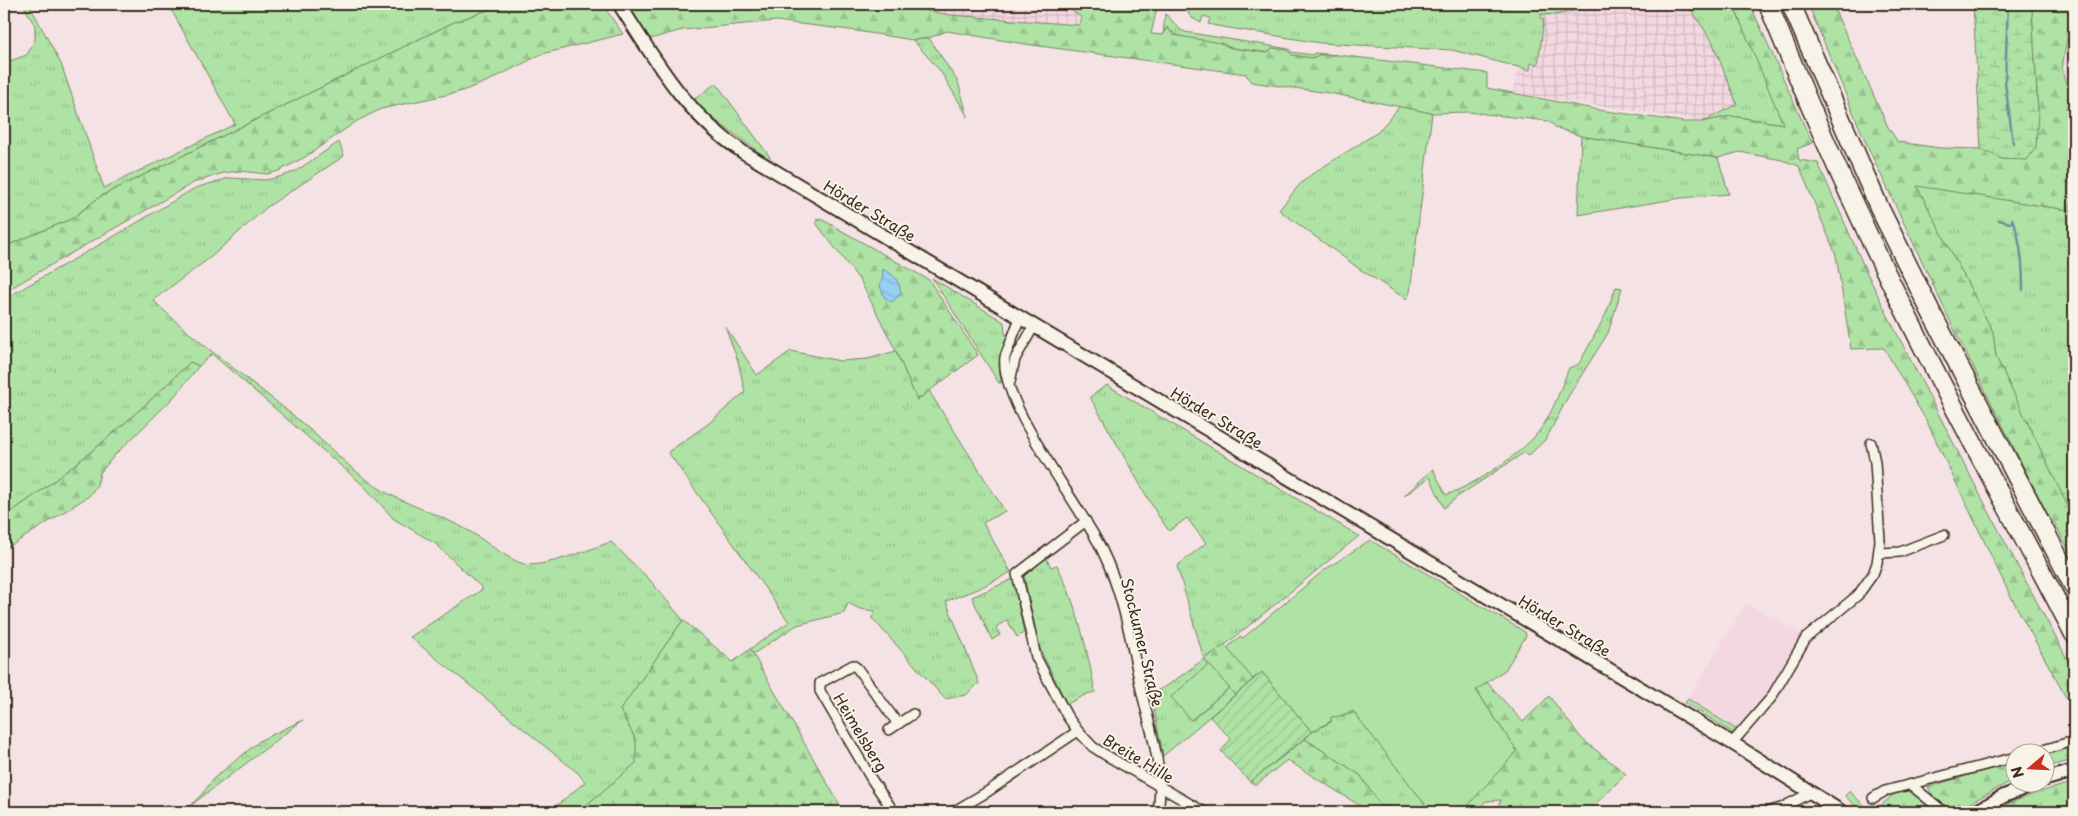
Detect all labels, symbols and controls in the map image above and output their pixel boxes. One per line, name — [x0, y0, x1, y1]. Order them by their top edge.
street label: Hörder Straße — [820, 173, 920, 247]
street label: Hörder Straße — [1167, 380, 1267, 454]
street label: Stockumer Straße — [1116, 575, 1170, 709]
street label: Hörder Straße — [1515, 588, 1615, 662]
street label: Heimelsberg — [828, 688, 894, 776]
street label: Breite Hille — [1099, 728, 1179, 788]
north arrow — [2006, 744, 2056, 794]
text: N — [2006, 764, 2029, 781]

